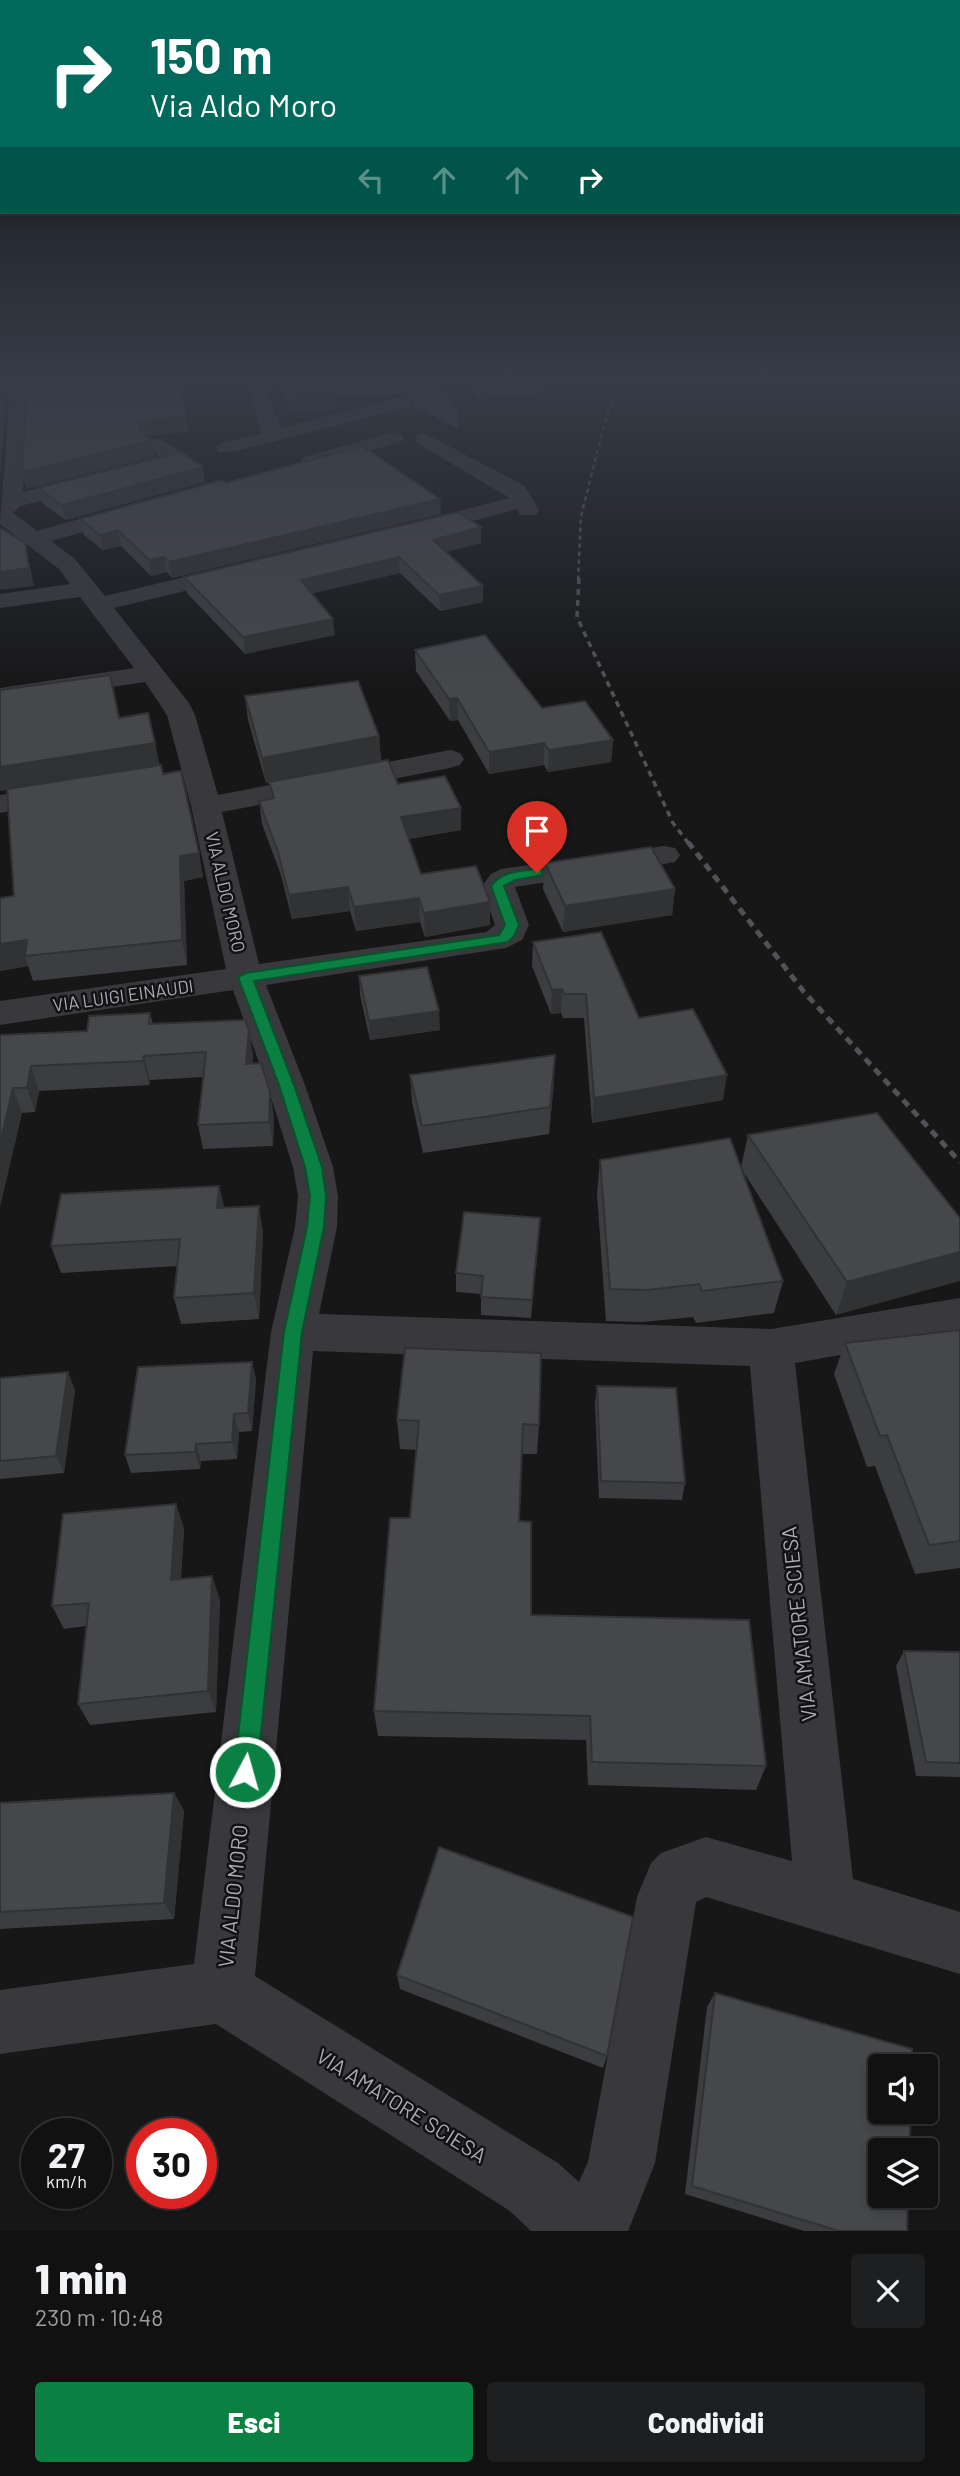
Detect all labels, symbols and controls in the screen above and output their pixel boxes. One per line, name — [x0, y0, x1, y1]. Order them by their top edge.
text: 150 m — [150, 25, 272, 84]
icon: right — [35, 28, 126, 119]
text: Via Aldo Moro — [150, 85, 337, 123]
icon: left — [352, 161, 390, 199]
icon: ahead — [425, 161, 463, 199]
icon: ahead — [498, 161, 536, 199]
icon: right — [571, 161, 609, 199]
pin — [507, 801, 567, 873]
icon: arrive — [518, 812, 556, 850]
street label: VIA ALDO MORO — [201, 830, 251, 954]
street label: VIA LUIGI EINAUDI — [51, 974, 195, 1016]
street label: VIA AMATORE SCIESA — [775, 1525, 821, 1723]
position arrow — [208, 1735, 282, 1809]
street label: VIA ALDO MORO — [212, 1823, 252, 1969]
street label: VIA AMATORE SCIESA — [312, 2043, 492, 2168]
map controls — [868, 2054, 938, 2208]
button: sound — [868, 2054, 938, 2124]
speed limit sign: 30 — [126, 2118, 217, 2209]
text: 27 — [48, 2133, 85, 2175]
button: layers — [868, 2138, 938, 2208]
text: km/h — [46, 2170, 87, 2192]
text: 1 min — [35, 2252, 127, 2302]
button: close — [851, 2254, 925, 2328]
text: 230 m · 10:48 — [35, 2303, 163, 2331]
button: Esci — [35, 2382, 473, 2462]
button: Condividi — [487, 2382, 925, 2462]

